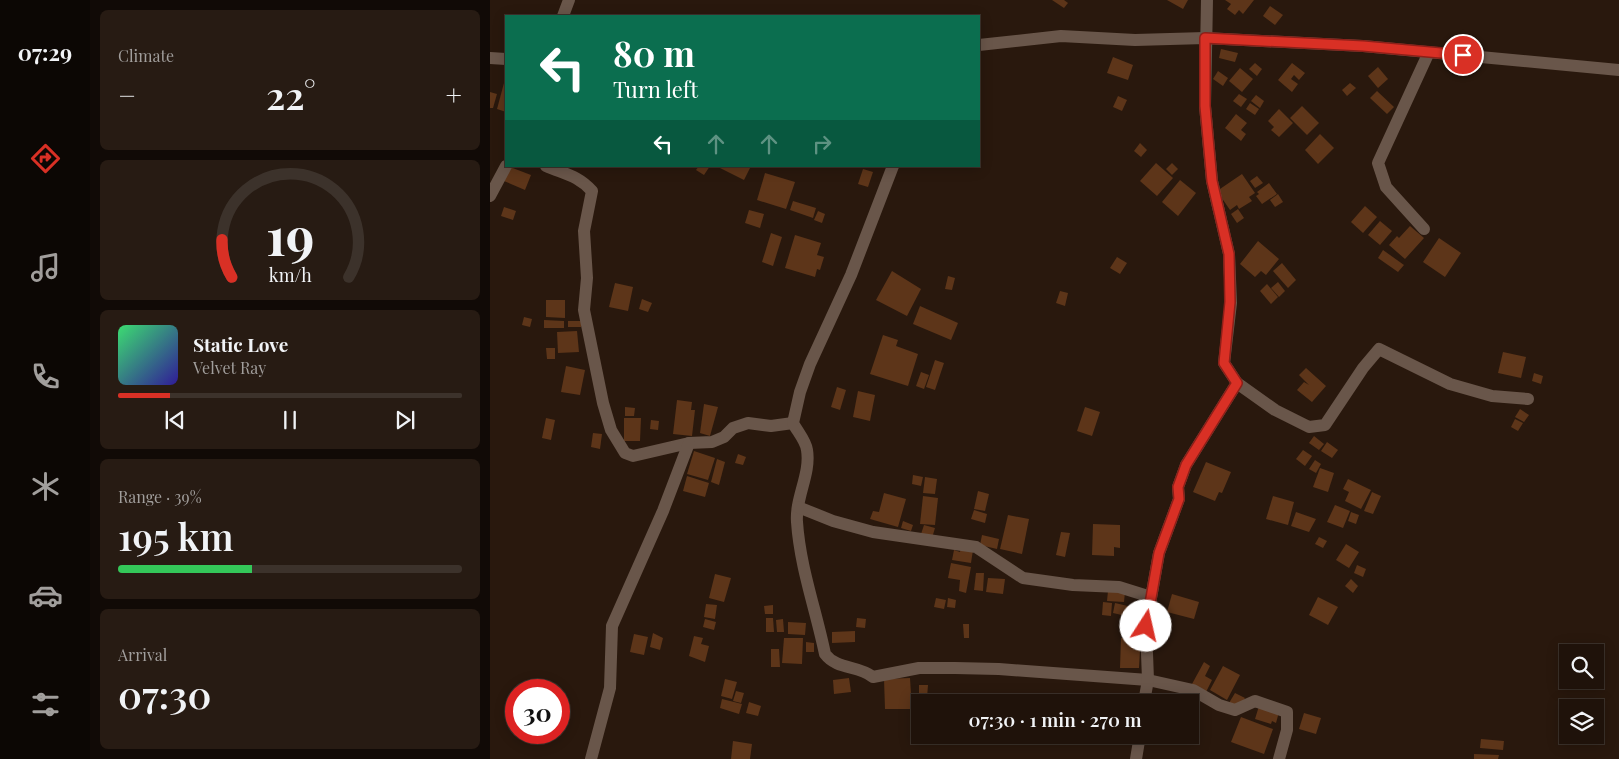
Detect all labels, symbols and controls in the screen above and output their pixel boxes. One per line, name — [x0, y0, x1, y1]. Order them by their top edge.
text: 80 m — [613, 29, 695, 76]
pin — [1442, 34, 1484, 76]
icon: left — [530, 35, 595, 100]
text: 07:29 — [18, 37, 72, 67]
icon: arrive — [1449, 41, 1477, 69]
text: Climate — [118, 45, 174, 66]
text: 22° — [266, 69, 316, 120]
text: Turn left — [613, 74, 698, 104]
text: − — [118, 76, 136, 113]
text: + — [446, 76, 462, 113]
icon: left — [649, 130, 677, 158]
icon: ahead — [702, 130, 730, 158]
icon: ahead — [755, 130, 783, 158]
icon: right — [808, 130, 836, 158]
icon: directions — [28, 141, 63, 176]
text: 19 — [266, 200, 314, 269]
icon: music — [28, 250, 63, 285]
text: km/h — [269, 263, 312, 286]
text: Static Love — [193, 331, 288, 357]
text: Velvet Ray — [193, 357, 266, 378]
icon: phone — [28, 359, 63, 394]
icon: previous — [161, 406, 189, 434]
icon: pause — [276, 406, 304, 434]
icon: next — [391, 406, 419, 434]
icon: climate — [28, 469, 63, 504]
text: Range · 39% — [118, 486, 202, 507]
text: 195 km — [118, 510, 234, 561]
icon: car — [28, 578, 63, 613]
position arrow — [1119, 599, 1171, 651]
text: Arrival — [118, 644, 167, 665]
map controls — [1559, 644, 1604, 744]
button: search — [1559, 644, 1604, 689]
text: 07:30 — [118, 668, 211, 719]
speed limit sign: 30 — [505, 679, 570, 744]
icon: filters — [28, 687, 63, 722]
button: layers — [1559, 699, 1604, 744]
text: 07:30 · 1 min · 270 m — [969, 706, 1141, 732]

